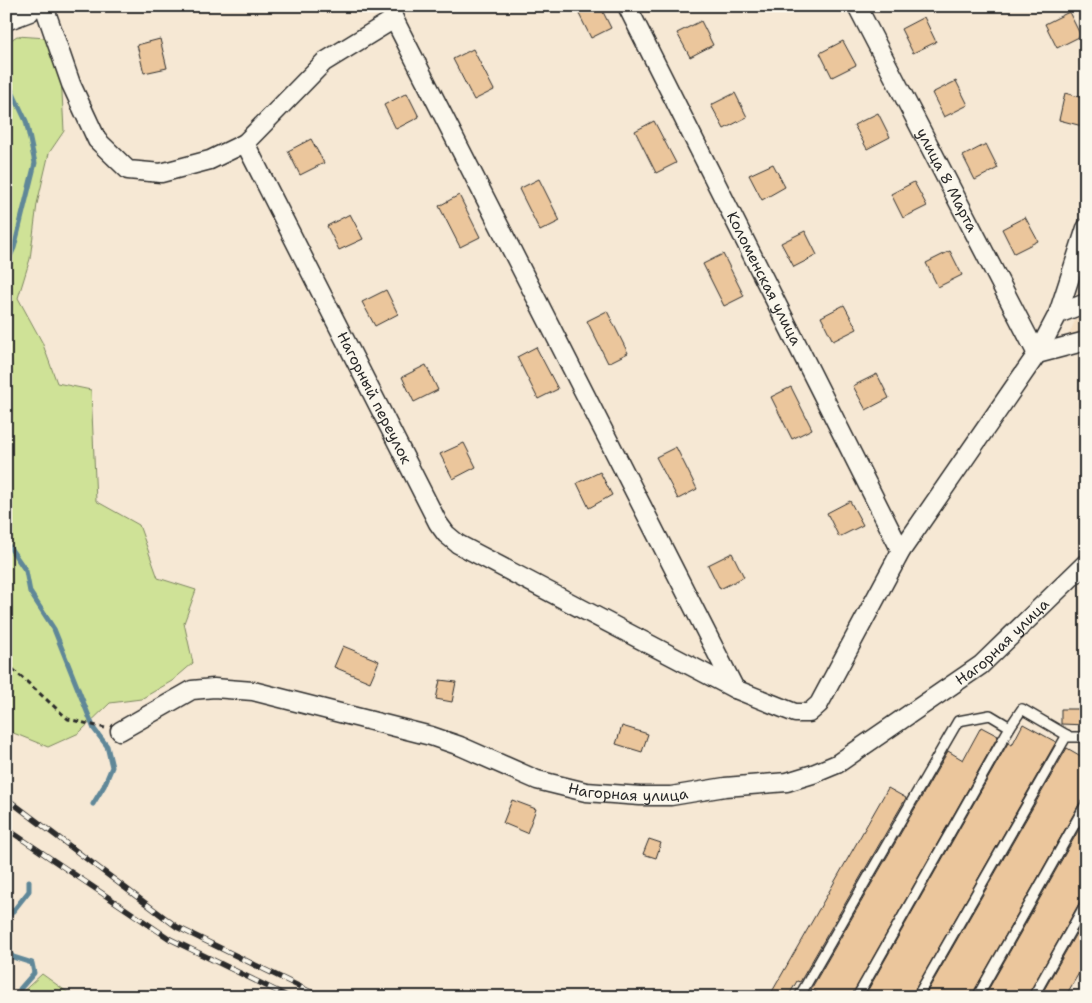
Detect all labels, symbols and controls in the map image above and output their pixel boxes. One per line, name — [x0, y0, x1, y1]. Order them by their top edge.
street label: улица 8 Марта — [912, 125, 982, 236]
street label: Коломенская улица — [722, 208, 806, 349]
street label: Нагорный переулок — [332, 328, 416, 467]
street label: Нагорная улица — [951, 594, 1054, 690]
street label: Нагорная улица — [566, 778, 690, 806]

